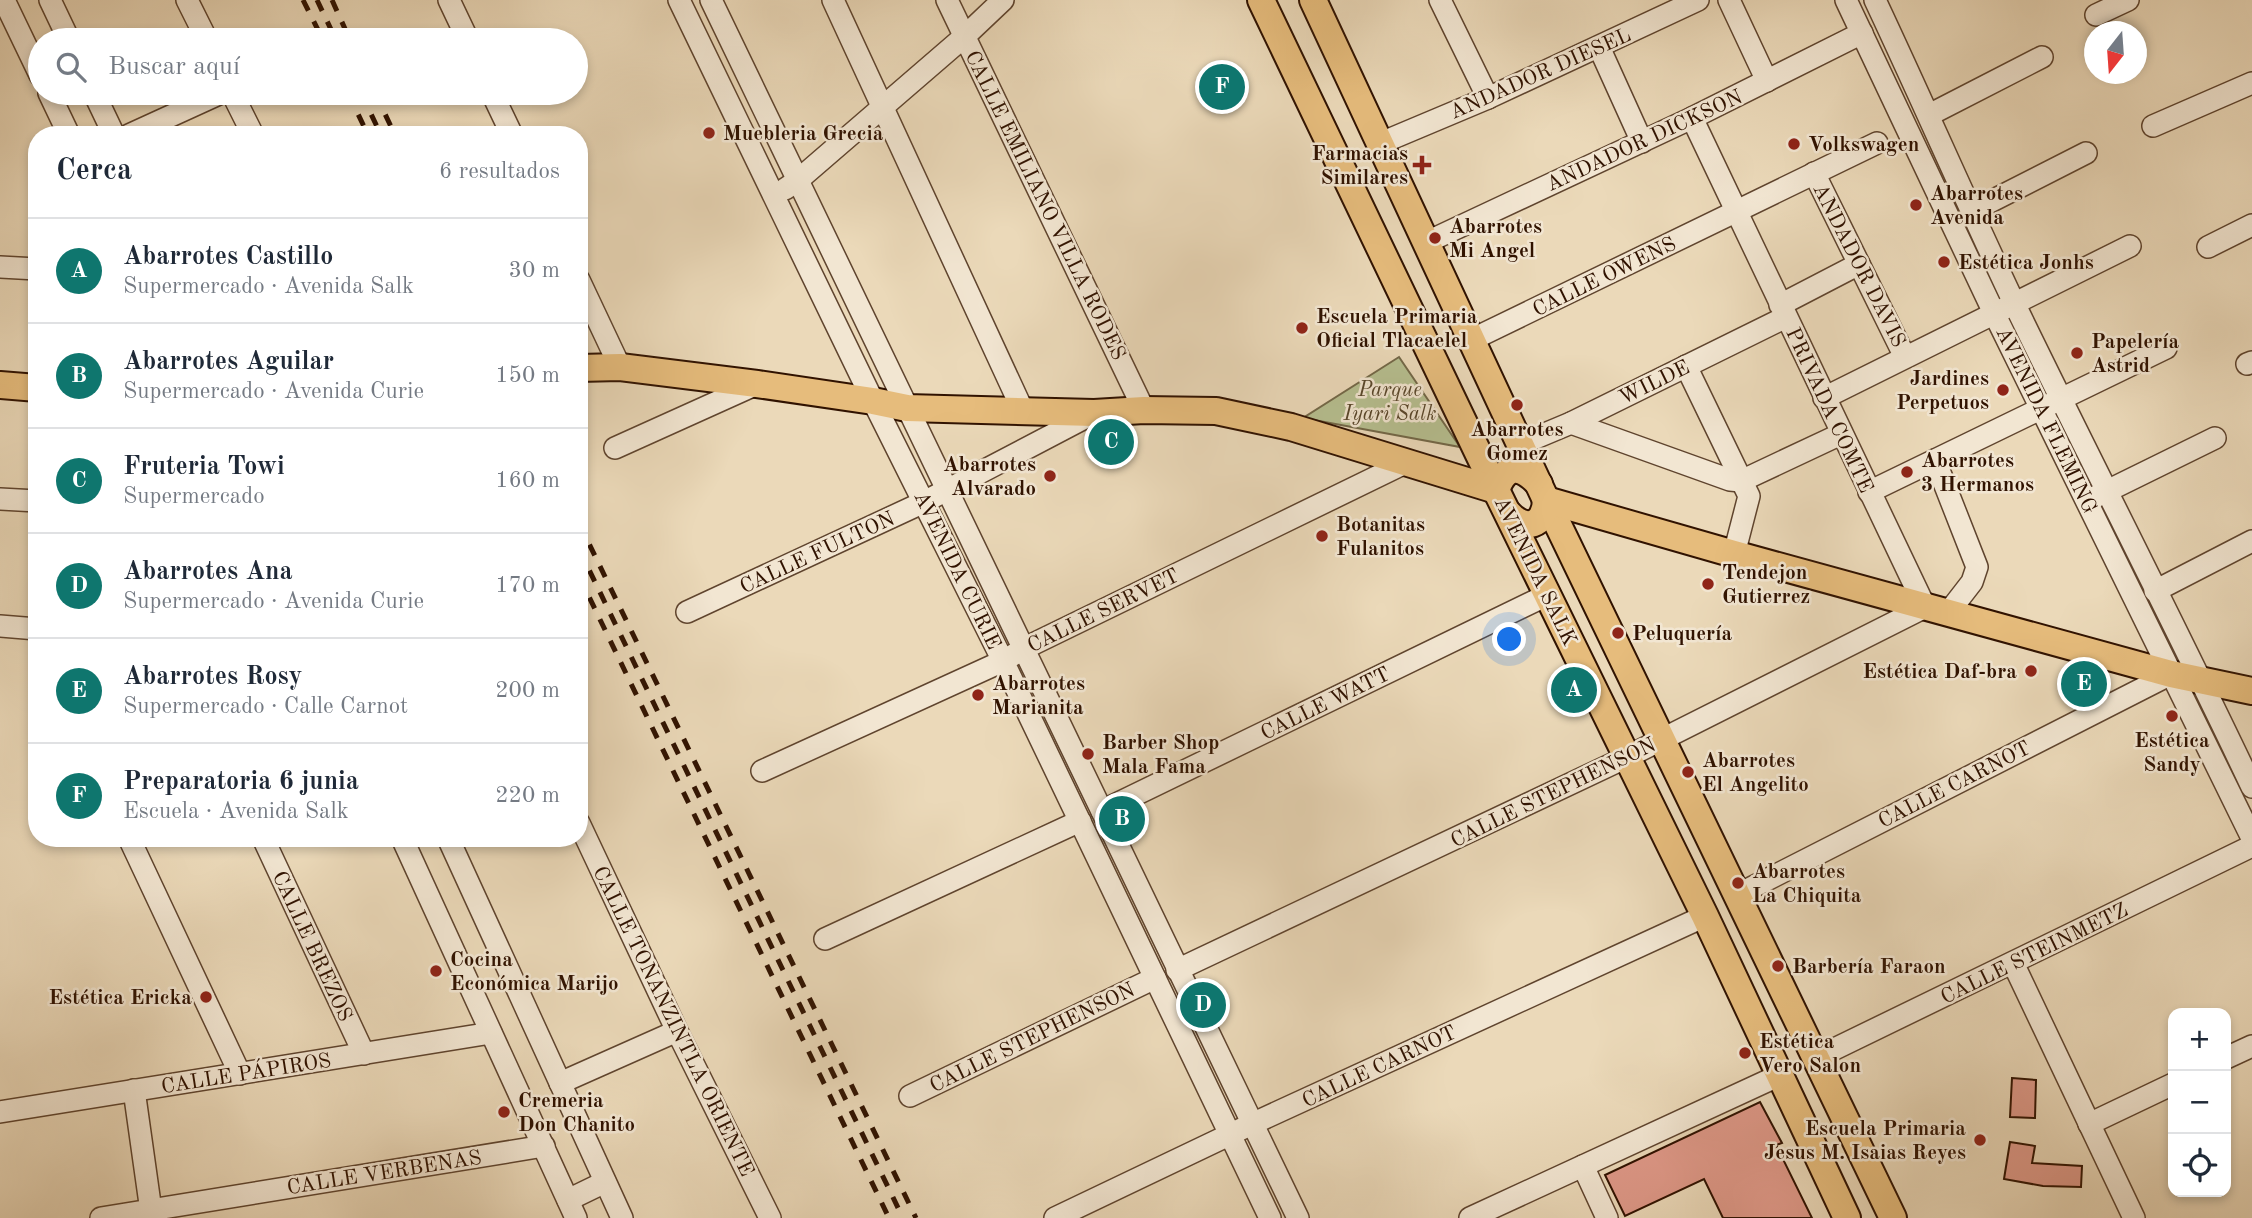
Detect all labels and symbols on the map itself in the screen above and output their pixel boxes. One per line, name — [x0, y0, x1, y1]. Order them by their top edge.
north arrow — [2084, 21, 2147, 84]
street label: ANDADOR DIESEL — [1447, 25, 1634, 124]
street label: CALLE EMILIANO VILLA RODES — [960, 48, 1129, 364]
pin: F — [1199, 61, 1245, 113]
street label: ANDADOR DICKSON — [1543, 87, 1746, 196]
place label: Muebleria Grecia — [723, 124, 884, 145]
marker: Muebleria Grecia — [701, 125, 717, 141]
place label: Volkswagen — [1808, 135, 1919, 156]
marker: Volkswagen — [1786, 136, 1802, 152]
place label: Farmacias Similares — [1312, 144, 1408, 189]
marker: Farmacias Similares — [1414, 157, 1430, 173]
street label: ANDADOR DAVIS — [1808, 181, 1909, 351]
place label: Abarrotes Avenida — [1930, 184, 2023, 229]
marker: Abarrotes Avenida — [1908, 197, 1924, 213]
place label: Abarrotes Mi Angel — [1449, 217, 1542, 262]
marker: Abarrotes Mi Angel — [1427, 230, 1443, 246]
street label: CALLE OWENS — [1530, 234, 1680, 321]
place label: Estética Jonhs — [1958, 253, 2094, 274]
marker: Estética Jonhs — [1936, 254, 1952, 270]
place label: Escuela Primaria Oficial Tlacaelel — [1316, 307, 1478, 352]
marker: Escuela Primaria Oficial Tlacaelel — [1294, 320, 1310, 336]
street label: AVENIDA FLEMING — [1991, 324, 2100, 517]
street label: PRIVADA COMTE — [1781, 325, 1876, 496]
place label: Papelería Astrid — [2091, 332, 2180, 377]
marker: Papelería Astrid — [2069, 345, 2085, 361]
street label: WILDE — [1616, 357, 1693, 409]
place label: Jardines Perpetuos — [1896, 369, 1989, 414]
park label: Parque Iyari Salk — [1343, 380, 1437, 425]
marker: Jardines Perpetuos — [1995, 382, 2011, 398]
marker: Abarrotes Gomez — [1509, 397, 1525, 413]
pin: C — [1088, 416, 1134, 468]
place label: Abarrotes Gomez — [1471, 420, 1564, 465]
place label: Abarrotes 3 Hermanos — [1921, 451, 2034, 496]
place label: Abarrotes Alvarado — [943, 455, 1036, 500]
marker: Abarrotes 3 Hermanos — [1899, 464, 1915, 480]
marker: Abarrotes Alvarado — [1042, 468, 1058, 484]
street label: AVENIDA CURIE — [909, 488, 1004, 653]
street label: AVENIDA SALK — [1489, 494, 1580, 650]
street label: CALLE FULTON — [737, 508, 898, 598]
place label: Botanitas Fulanitos — [1336, 515, 1425, 560]
marker: Botanitas Fulanitos — [1314, 528, 1330, 544]
place label: Tendejon Gutierrez — [1722, 563, 1810, 608]
street label: CALLE SERVET — [1025, 566, 1183, 657]
marker: Tendejon Gutierrez — [1700, 576, 1716, 592]
your location — [1492, 622, 1526, 656]
place label: Peluquería — [1632, 624, 1732, 645]
marker: Peluquería — [1610, 625, 1626, 641]
pin: E — [2061, 658, 2107, 710]
place label: Estética Daf-bra — [1863, 662, 2017, 683]
marker: Estética Daf-bra — [2023, 663, 2039, 679]
street label: CALLE WATT — [1258, 664, 1394, 745]
pin: A — [1551, 664, 1597, 716]
place label: Abarrotes Marianita — [992, 674, 1085, 719]
marker: Abarrotes Marianita — [970, 687, 986, 703]
marker: Estética Sandy — [2164, 708, 2180, 724]
place label: Estética Sandy — [2134, 731, 2210, 776]
place label: Barber Shop Mala Fama — [1102, 733, 1219, 778]
street label: CALLE STEPHENSON — [1448, 735, 1660, 852]
street label: CALLE CARNOT — [1875, 738, 2034, 833]
marker: Barber Shop Mala Fama — [1080, 746, 1096, 762]
place label: Abarrotes El Angelito — [1702, 751, 1809, 796]
marker: Abarrotes El Angelito — [1680, 764, 1696, 780]
pin: B — [1099, 793, 1145, 845]
place label: Abarrotes La Chiquita — [1752, 862, 1862, 907]
street label: CALLE TONANZINTLA ORIENTE — [588, 863, 757, 1180]
street label: CALLE BREZOS — [268, 868, 356, 1025]
marker: Abarrotes La Chiquita — [1730, 875, 1746, 891]
street label: CALLE STEINMETZ — [1938, 900, 2132, 1009]
place label: Cocina Económica Marijo — [450, 950, 619, 995]
place label: Barbería Faraon — [1792, 957, 1946, 978]
marker: Barbería Faraon — [1770, 958, 1786, 974]
marker: Cocina Económica Marijo — [428, 963, 444, 979]
pin: D — [1180, 979, 1226, 1031]
street label: CALLE STEPHENSON — [927, 980, 1139, 1097]
place label: Estética Ericka — [49, 988, 192, 1009]
marker: Estética Ericka — [198, 989, 214, 1005]
street label: CALLE CARNOT — [1299, 1022, 1460, 1112]
place label: Estética Vero Salon — [1759, 1032, 1861, 1077]
marker: Estética Vero Salon — [1737, 1045, 1753, 1061]
street label: CALLE PÁPIROS — [159, 1047, 333, 1098]
place label: Cremeria Don Chanito — [518, 1091, 635, 1136]
marker: Cremeria Don Chanito — [496, 1104, 512, 1120]
place label: Escuela Primaria Jesus M. Isaias Reyes — [1764, 1119, 1966, 1164]
marker: Escuela Primaria Jesus M. Isaias Reyes — [1972, 1132, 1988, 1148]
street label: CALLE VERBENAS — [285, 1148, 483, 1199]

